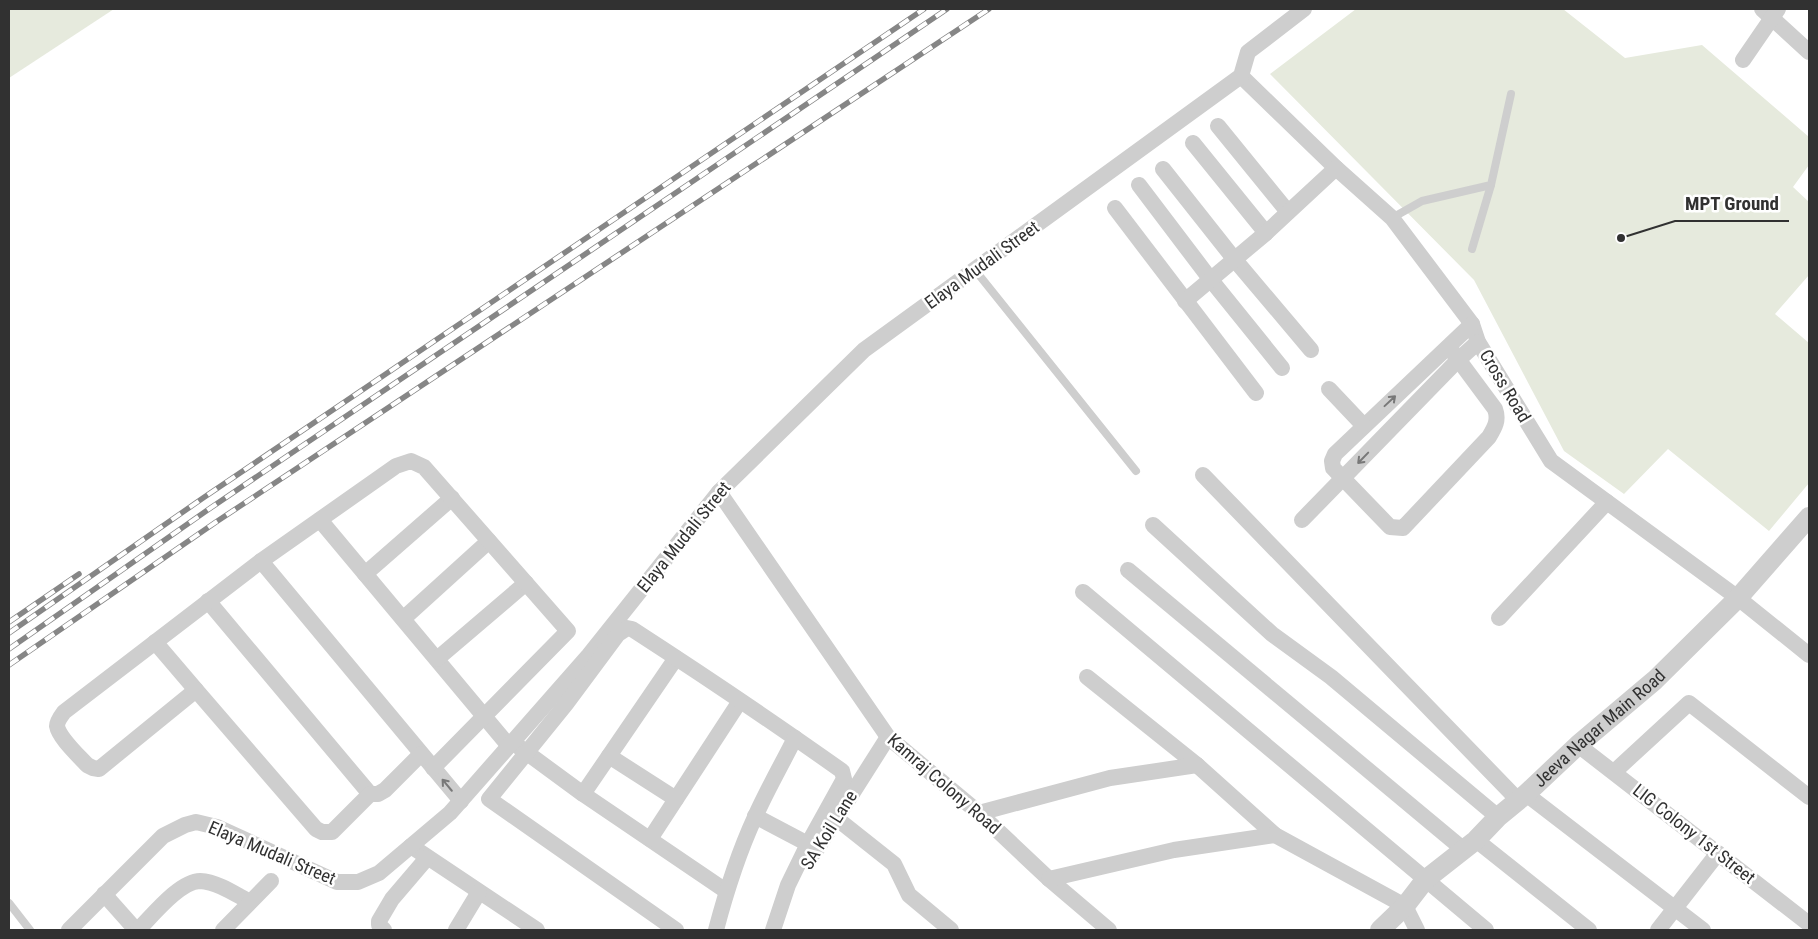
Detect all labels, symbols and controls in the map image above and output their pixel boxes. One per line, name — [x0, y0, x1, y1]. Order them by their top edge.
callout: MPT Ground — [1675, 187, 1789, 221]
text: MPT Ground — [1685, 192, 1779, 215]
street label: Elaya Mudali Street — [920, 216, 1043, 313]
street label: Cross Road — [1476, 346, 1535, 426]
one-way arrow — [1383, 395, 1396, 407]
one-way arrow — [1357, 452, 1369, 464]
street label: Elaya Mudali Street — [633, 477, 735, 596]
street label: Jeeva Nagar Main Road — [1529, 665, 1670, 791]
street label: Kamraj Colony Road — [884, 729, 1005, 838]
one-way arrow — [442, 779, 453, 792]
street label: LIG Colony 1st Street — [1629, 779, 1760, 888]
street label: SA Koil Lane — [796, 786, 861, 873]
street label: Elaya Mudali Street — [205, 816, 339, 889]

